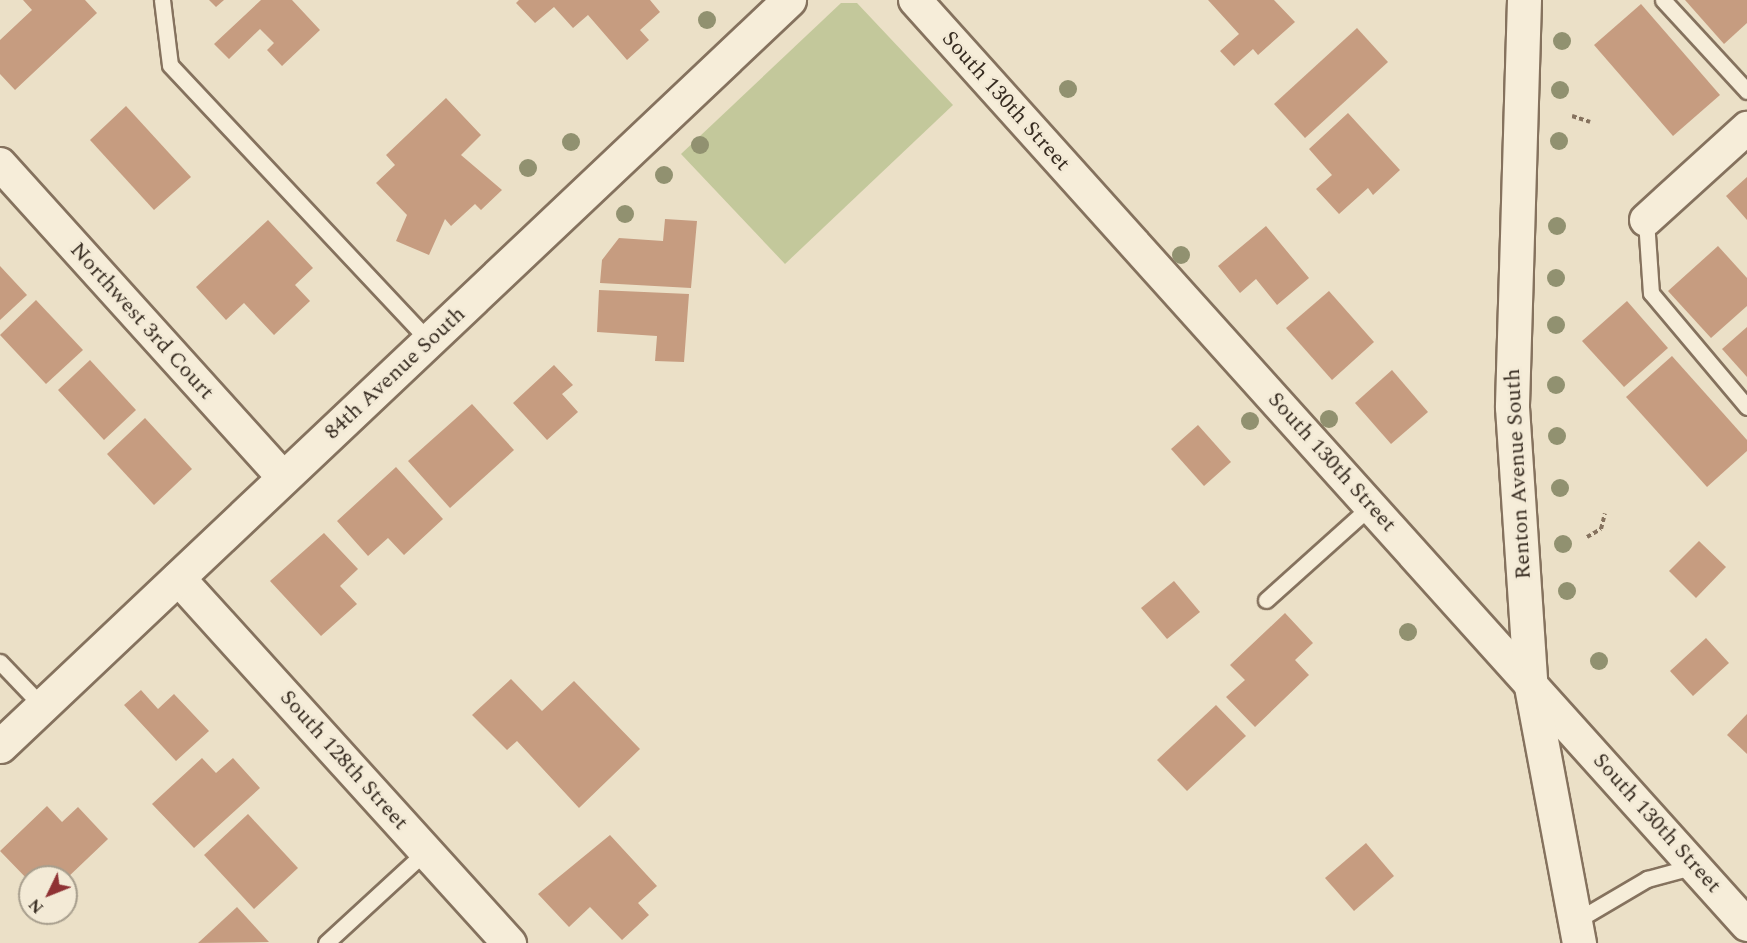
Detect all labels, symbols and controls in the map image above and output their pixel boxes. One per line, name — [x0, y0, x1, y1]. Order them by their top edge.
street label: South 130th Street — [936, 26, 1076, 176]
street label: Northwest 3rd Court — [64, 237, 220, 405]
street label: 84th Avenue South — [319, 301, 471, 445]
street label: Renton Avenue South — [1499, 368, 1537, 580]
street label: South 130th Street — [1262, 387, 1402, 537]
street label: South 128th Street — [274, 685, 414, 835]
street label: South 130th Street — [1587, 748, 1727, 898]
north arrow — [18, 865, 78, 925]
text: N — [23, 893, 50, 919]

